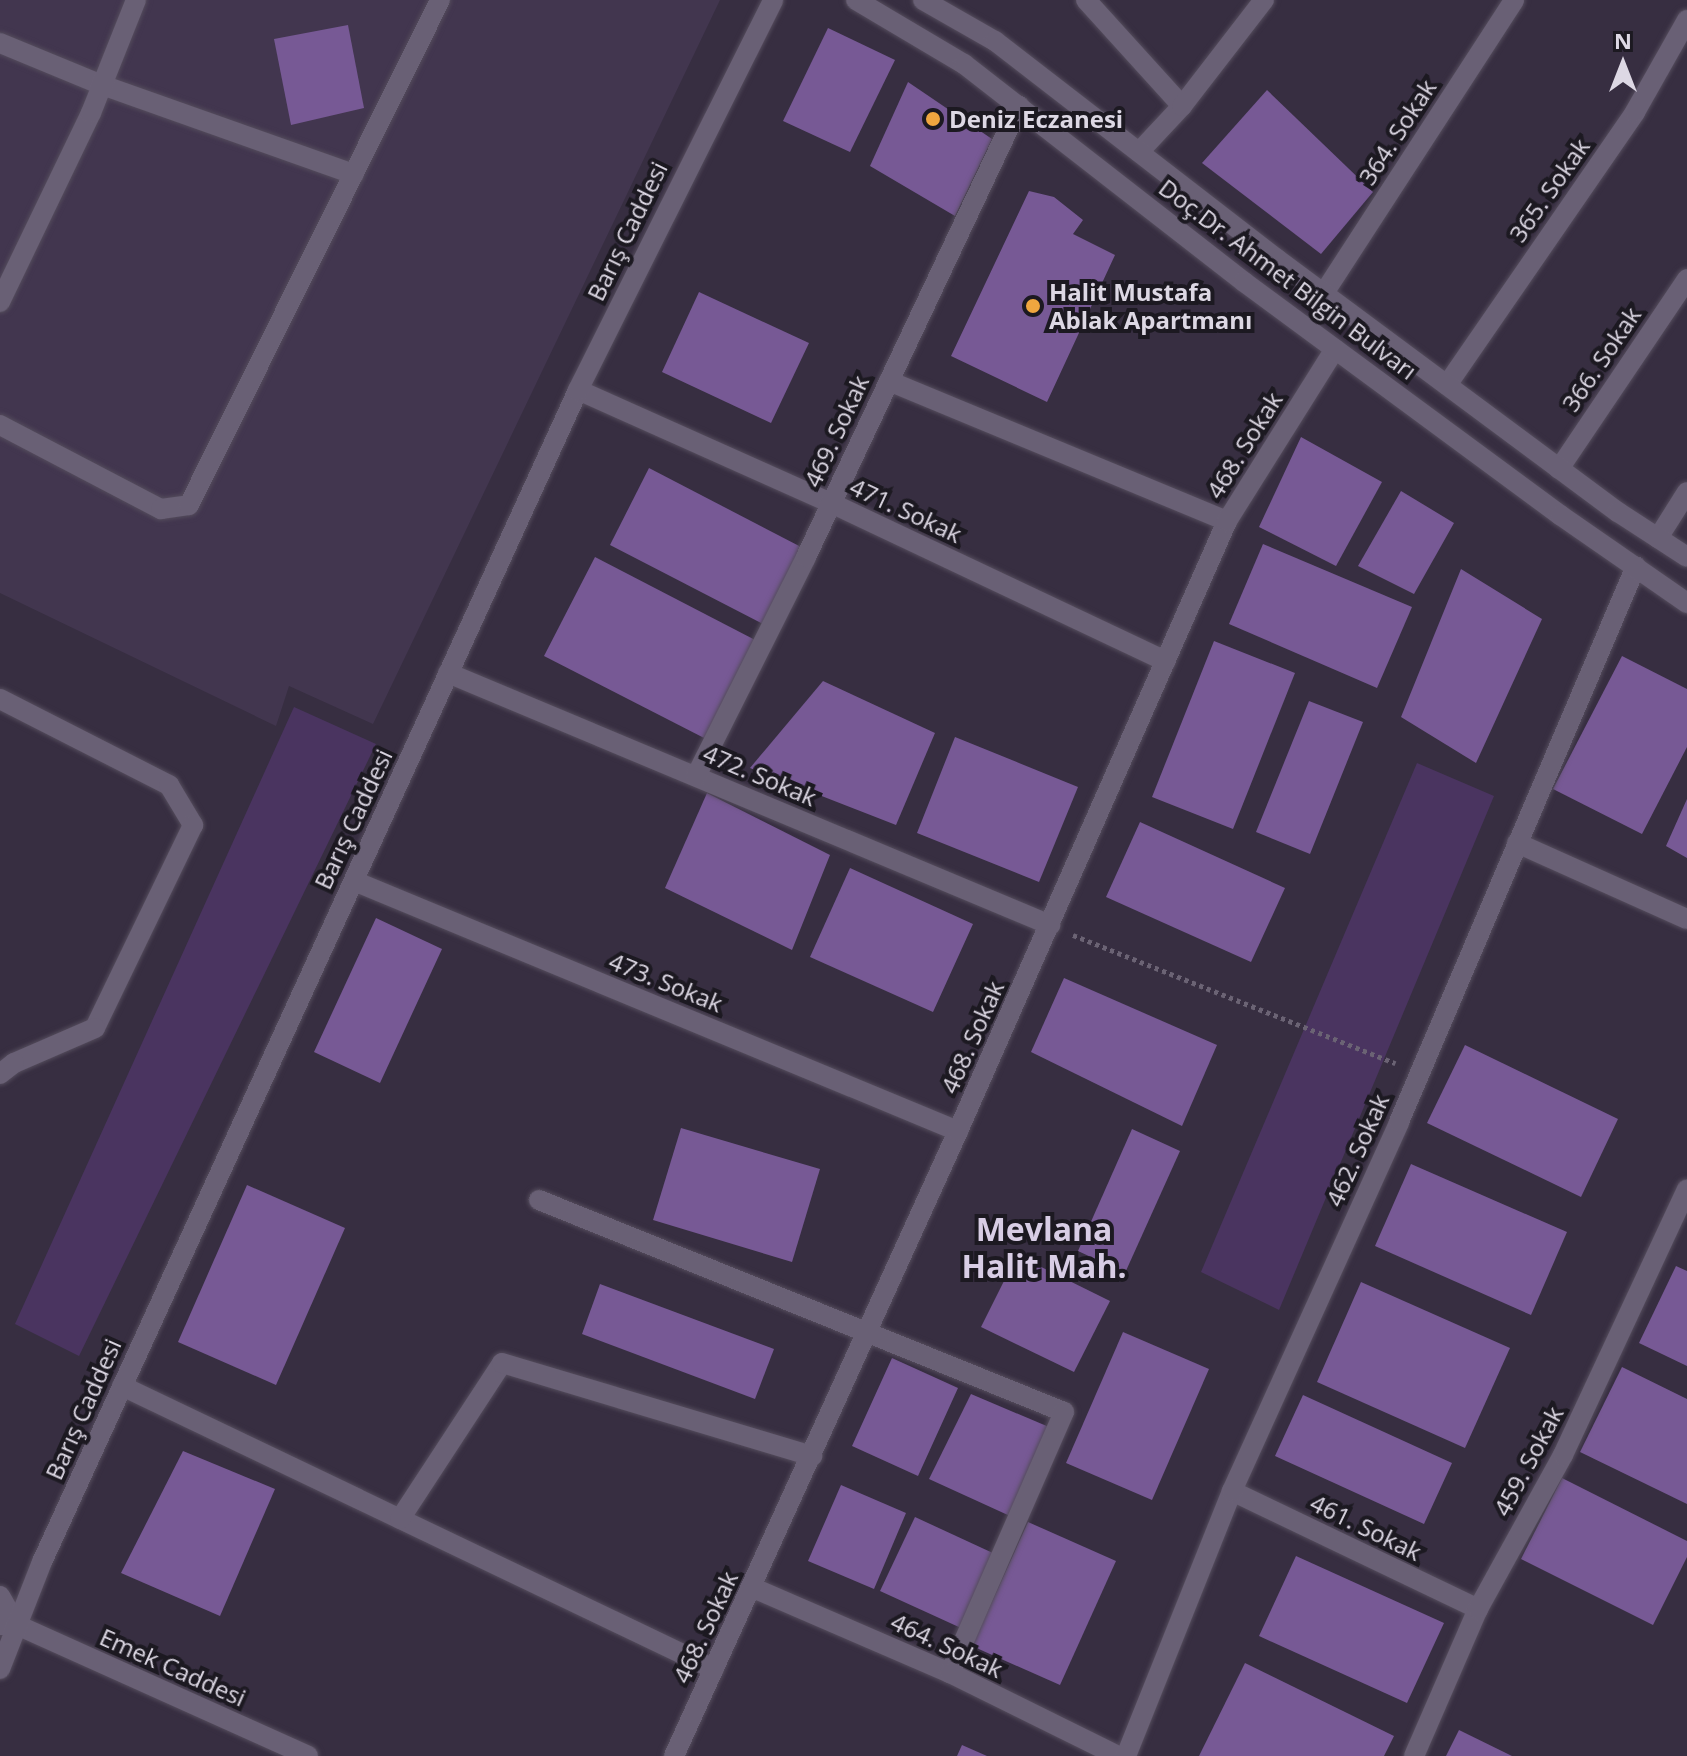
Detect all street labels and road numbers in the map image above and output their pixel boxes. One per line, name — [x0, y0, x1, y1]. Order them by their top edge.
street label: 364. Sokak — [1352, 74, 1442, 190]
street label: 365. Sokak — [1503, 133, 1595, 247]
street label: Barış Caddesi — [581, 157, 673, 305]
street label: Doç.Dr. Ahmet Bilgin Bulvarı — [1154, 173, 1422, 385]
street label: 366. Sokak — [1556, 301, 1646, 417]
street label: 469. Sokak — [798, 371, 874, 491]
street label: 468. Sokak — [1200, 387, 1288, 503]
street label: 471. Sokak — [846, 472, 966, 548]
street label: 472. Sokak — [699, 738, 821, 812]
street label: Barış Caddesi — [308, 744, 398, 894]
street label: 473. Sokak — [605, 946, 727, 1018]
street label: 468. Sokak — [934, 976, 1010, 1098]
street label: 462. Sokak — [1319, 1089, 1395, 1211]
street label: Barış Caddesi — [39, 1334, 127, 1484]
street label: 459. Sokak — [1487, 1401, 1569, 1521]
street label: 461. Sokak — [1306, 1488, 1426, 1566]
street label: 468. Sokak — [667, 1567, 743, 1687]
street label: 464. Sokak — [887, 1607, 1007, 1683]
street label: Emek Caddesi — [96, 1622, 250, 1712]

